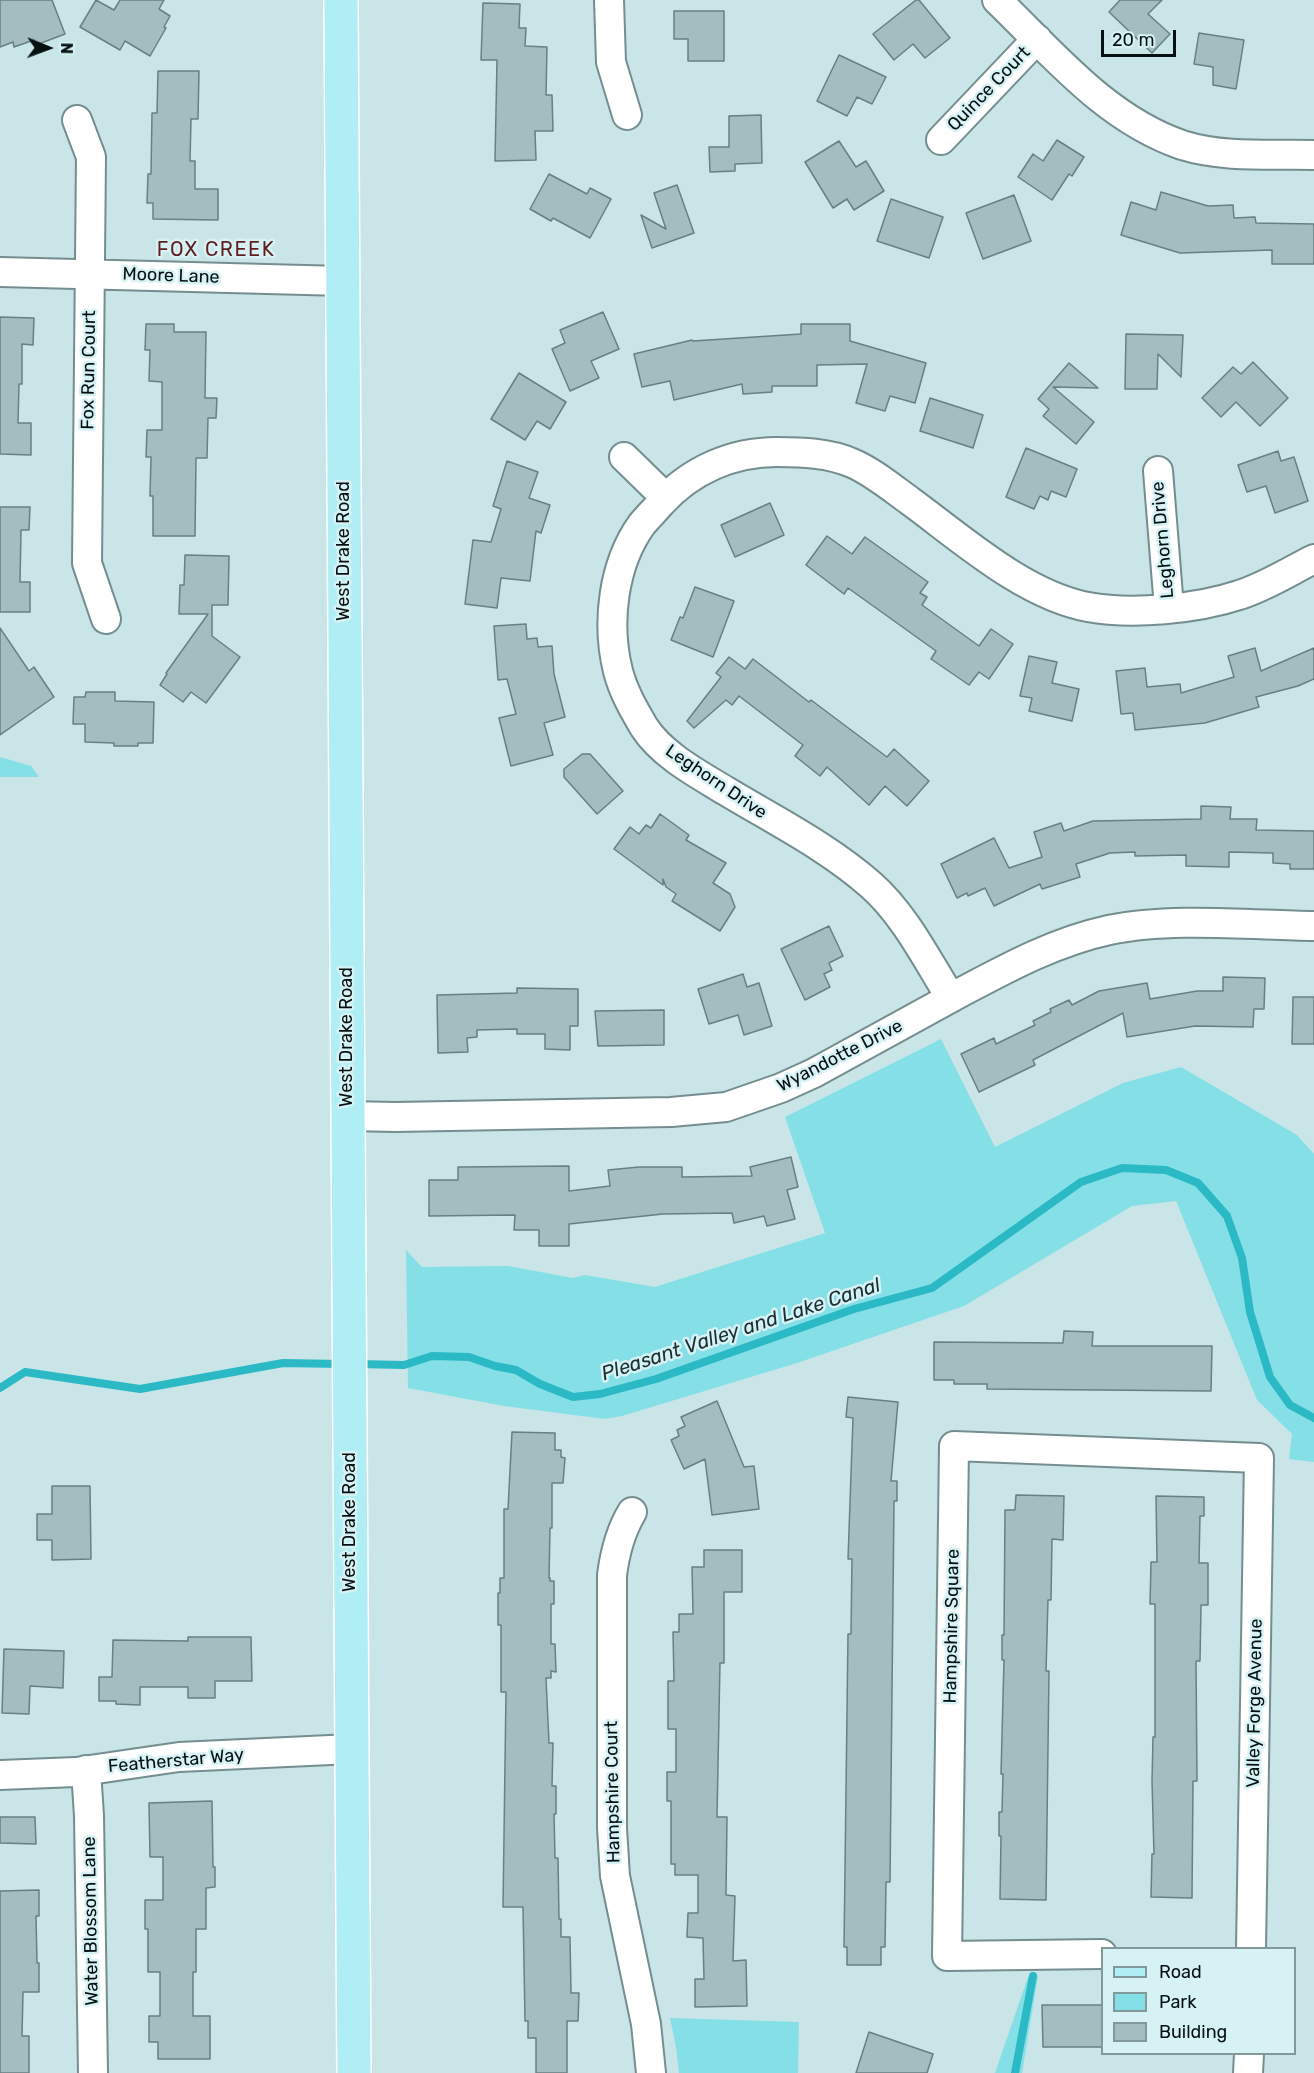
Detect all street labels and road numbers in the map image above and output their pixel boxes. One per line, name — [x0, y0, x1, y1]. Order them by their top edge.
street label: Quince Court — [943, 42, 1035, 136]
street label: Moore Lane — [122, 264, 220, 288]
street label: Fox Run Court — [77, 310, 101, 430]
street label: West Drake Road — [333, 481, 355, 621]
street label: Leghorn Drive — [1147, 481, 1179, 599]
street label: Leghorn Drive — [661, 740, 771, 824]
street label: West Drake Road — [336, 967, 358, 1107]
street label: Wyandotte Drive — [774, 1015, 906, 1097]
street label: West Drake Road — [339, 1452, 361, 1592]
street label: Hampshire Square — [940, 1549, 964, 1703]
street label: Valley Forge Avenue — [1243, 1618, 1267, 1788]
street label: Hampshire Court — [601, 1721, 625, 1863]
street label: Featherstar Way — [107, 1744, 245, 1778]
street label: Water Blossom Lane — [79, 1836, 103, 2006]

